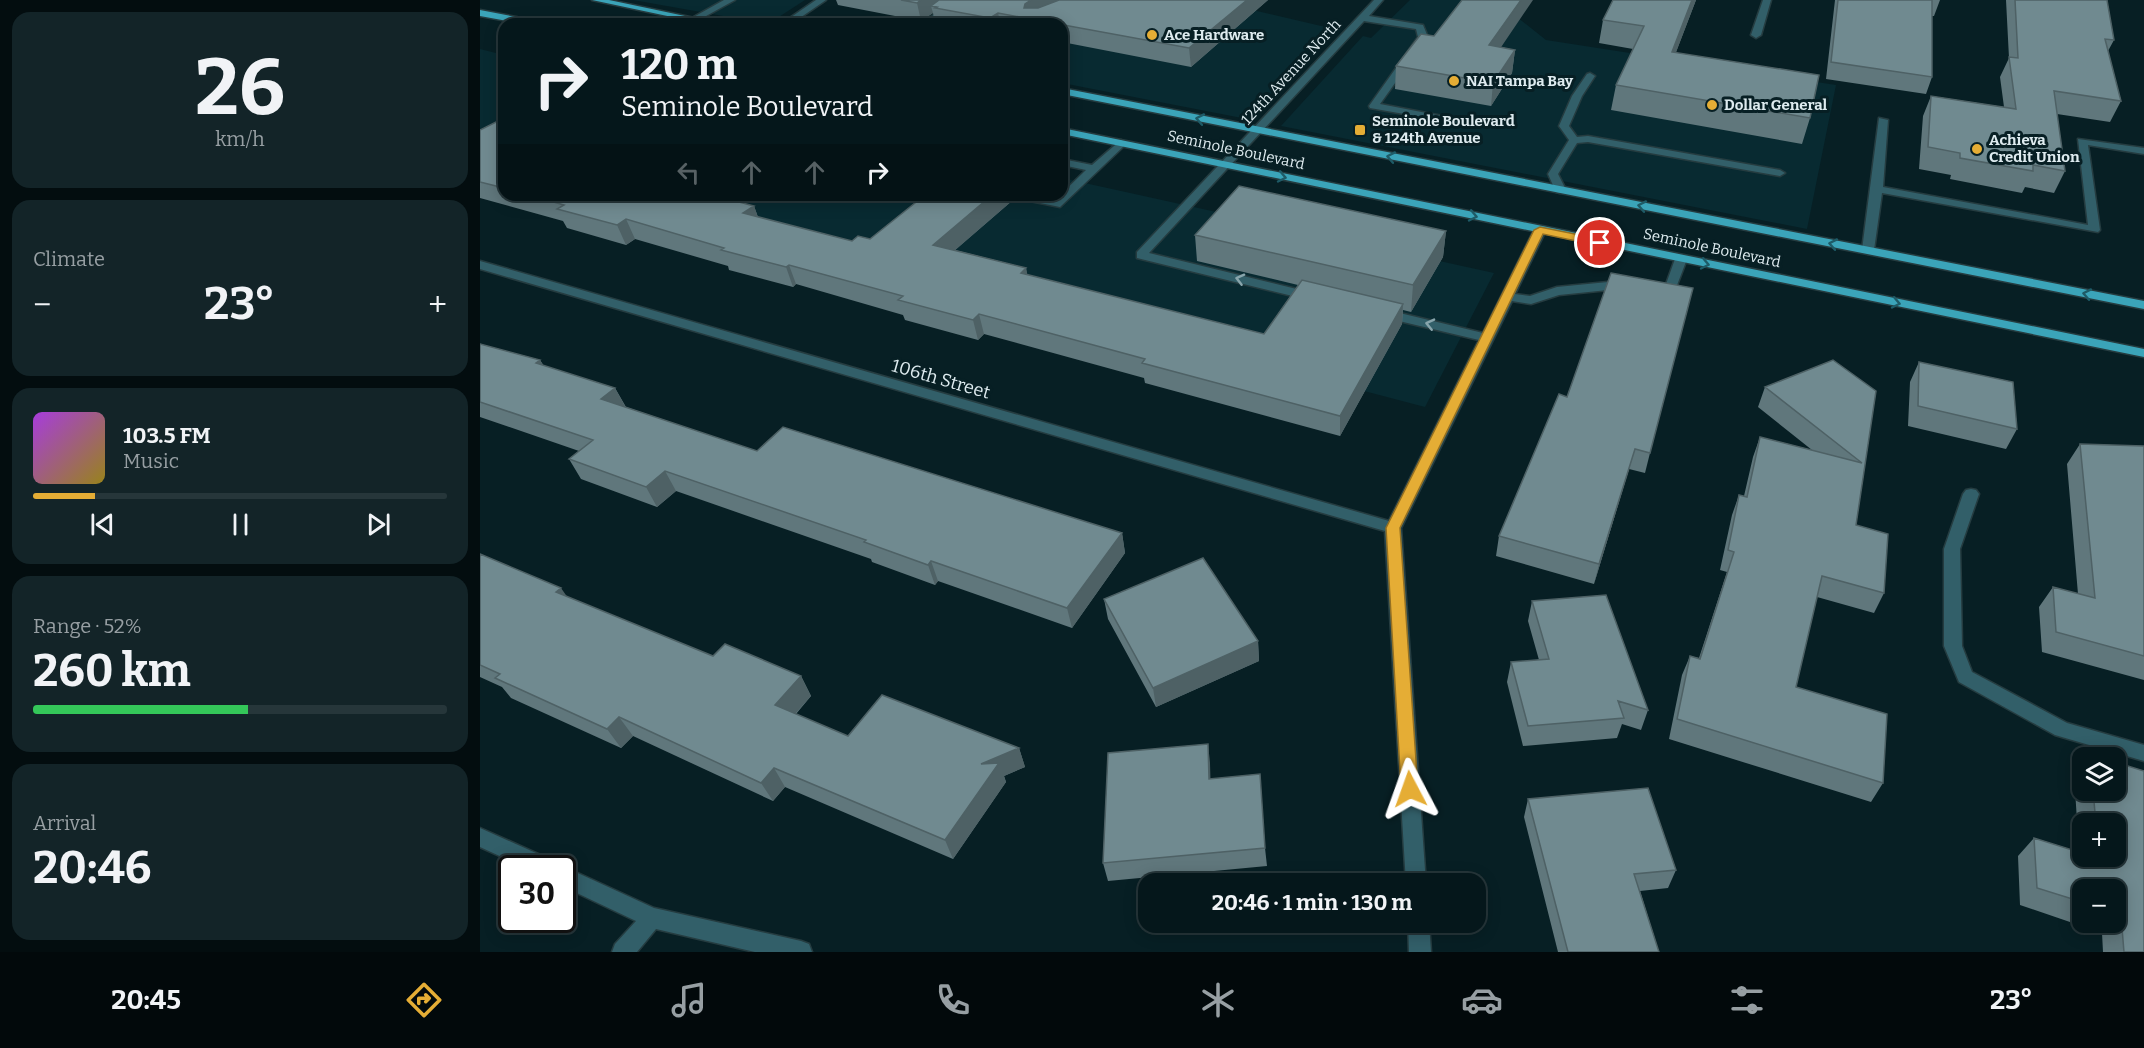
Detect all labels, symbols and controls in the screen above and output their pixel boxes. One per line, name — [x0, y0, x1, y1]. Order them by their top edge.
street label: 124th Avenue North — [1237, 15, 1345, 129]
place label: Ace Hardware — [1164, 26, 1264, 44]
marker: Ace Hardware — [1145, 28, 1159, 42]
text: 120 m — [621, 40, 737, 90]
text: 26 — [195, 41, 285, 135]
icon: right — [522, 42, 600, 120]
place label: NAI Tampa Bay — [1466, 72, 1574, 90]
marker: NAI Tampa Bay — [1447, 74, 1461, 88]
text: Seminole Boulevard — [621, 91, 873, 123]
place label: Dollar General — [1724, 96, 1828, 114]
marker: Dollar General — [1705, 98, 1719, 112]
place label: Seminole Boulevard & 124th Avenue — [1372, 112, 1515, 147]
one-way arrow — [1195, 113, 1205, 126]
marker: Seminole Boulevard & 124th Avenue — [1353, 123, 1367, 137]
text: km/h — [215, 127, 265, 151]
street label: Seminole Boulevard — [1166, 127, 1306, 173]
place label: Achieva Credit Union — [1989, 131, 2080, 166]
marker: Achieva Credit Union — [1970, 142, 1984, 156]
one-way arrow — [1387, 151, 1397, 164]
icon: left — [672, 156, 705, 189]
icon: ahead — [735, 156, 768, 189]
icon: ahead — [798, 156, 831, 189]
icon: right — [861, 156, 894, 189]
one-way arrow — [1277, 169, 1287, 182]
one-way arrow — [1637, 200, 1647, 213]
one-way arrow — [1468, 209, 1478, 222]
pin — [1574, 217, 1625, 268]
street label: Seminole Boulevard — [1642, 225, 1782, 271]
icon: arrive — [1583, 226, 1616, 259]
one-way arrow — [1829, 238, 1839, 251]
text: Climate — [33, 247, 105, 271]
one-way arrow — [1700, 257, 1710, 270]
one-way arrow — [1235, 274, 1245, 287]
text: 23° — [204, 277, 275, 331]
text: − — [33, 285, 51, 325]
text: + — [428, 285, 447, 325]
one-way arrow — [2082, 288, 2092, 301]
one-way arrow — [1891, 296, 1901, 309]
one-way arrow — [1425, 319, 1435, 332]
street label: 106th Street — [889, 354, 993, 404]
text: 103.5 FM — [123, 422, 211, 449]
text: Music — [123, 449, 179, 473]
icon: previous — [86, 508, 119, 541]
icon: pause — [224, 508, 257, 541]
icon: next — [362, 508, 395, 541]
text: Range · 52% — [33, 614, 142, 638]
text: 260 km — [33, 644, 191, 698]
map controls — [2072, 747, 2126, 933]
button: layers — [2072, 747, 2126, 801]
position arrow — [1378, 757, 1442, 821]
text: Arrival — [33, 811, 96, 835]
button: + — [2072, 813, 2126, 867]
text: 20:46 — [33, 841, 151, 895]
speed limit sign: 30 — [498, 855, 576, 933]
button: − — [2072, 879, 2126, 933]
text: 20:46 · 1 min · 130 m — [1212, 889, 1412, 916]
icon: directions — [403, 979, 445, 1021]
icon: music — [668, 979, 710, 1021]
icon: phone — [932, 979, 974, 1021]
icon: climate — [1197, 979, 1239, 1021]
icon: car — [1461, 979, 1503, 1021]
icon: filters — [1726, 979, 1768, 1021]
text: 20:45 — [111, 984, 181, 1016]
text: 23° — [1990, 984, 2033, 1016]

